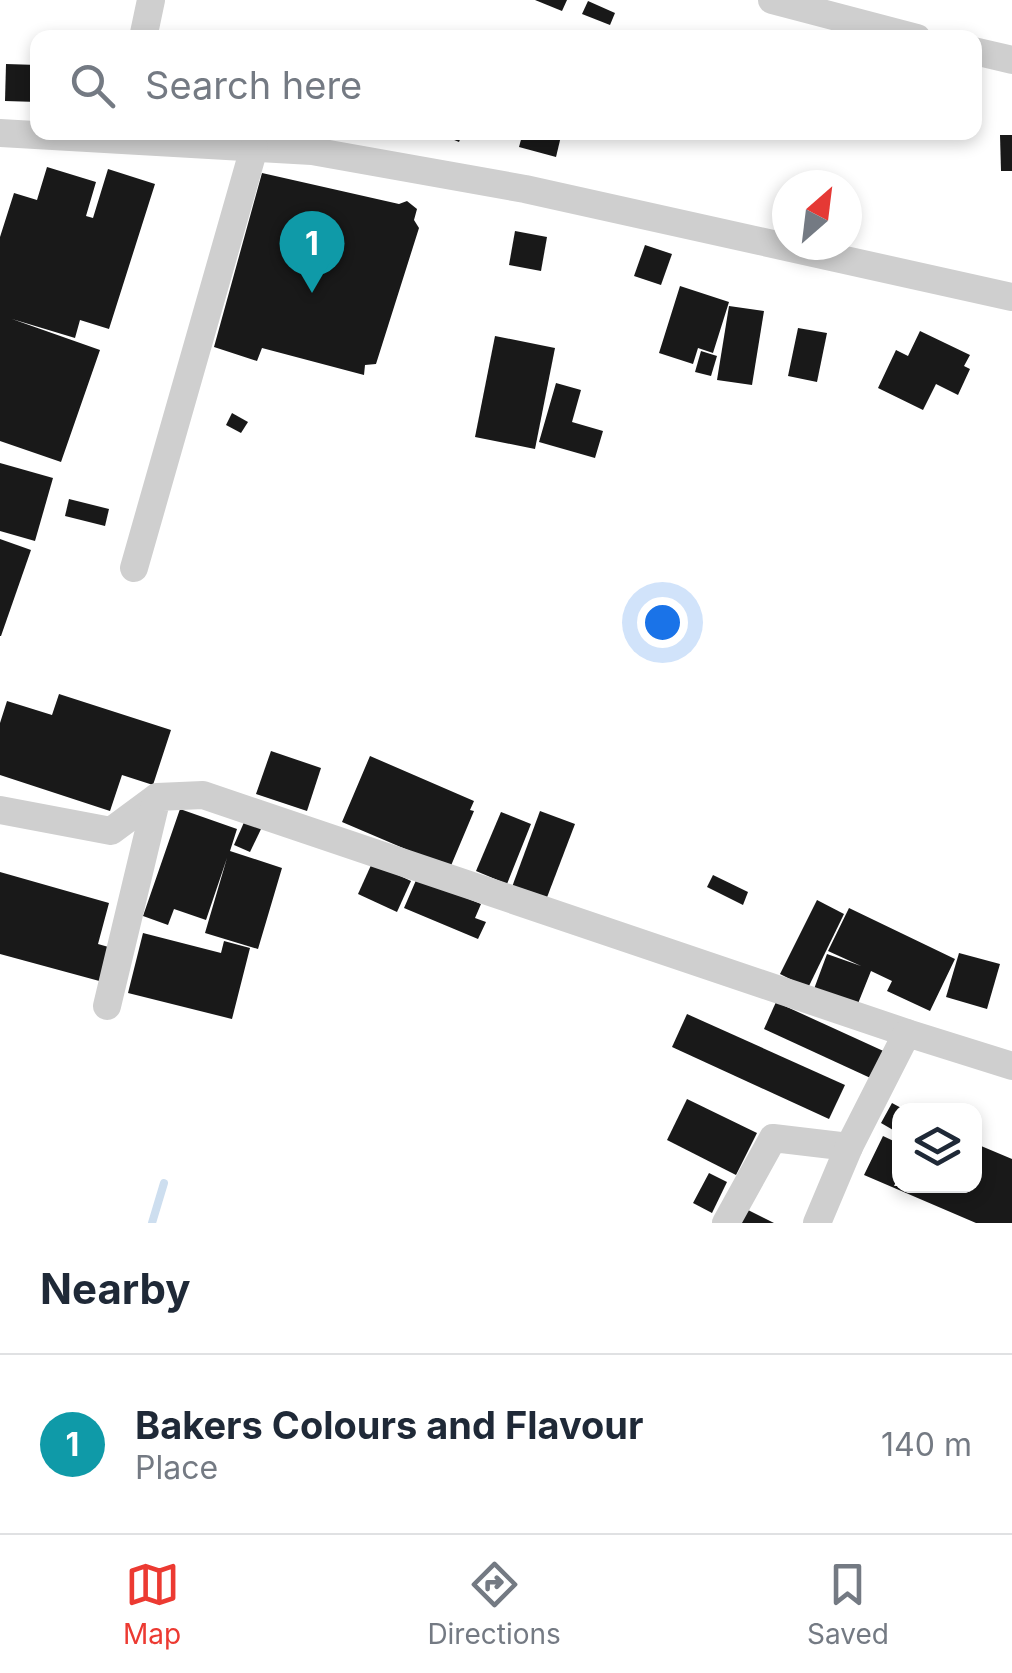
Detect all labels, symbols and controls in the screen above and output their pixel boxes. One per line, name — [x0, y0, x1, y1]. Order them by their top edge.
search box — [30, 30, 982, 140]
icon: search — [65, 58, 120, 113]
text: Search here — [145, 62, 362, 108]
north arrow — [772, 170, 862, 260]
pin: 1 — [280, 210, 344, 293]
your location — [637, 597, 688, 648]
map controls — [892, 1103, 982, 1193]
button: layers — [892, 1103, 982, 1193]
text: Nearby — [40, 1263, 191, 1314]
text: Bakers Colours and Flavour — [135, 1402, 643, 1448]
text: 1 — [66, 1425, 79, 1464]
text: 140 m — [881, 1425, 972, 1464]
text: Place — [135, 1448, 218, 1487]
tab: Map — [123, 1557, 181, 1651]
tab: Directions — [427, 1557, 561, 1651]
tab: Saved — [807, 1557, 889, 1651]

